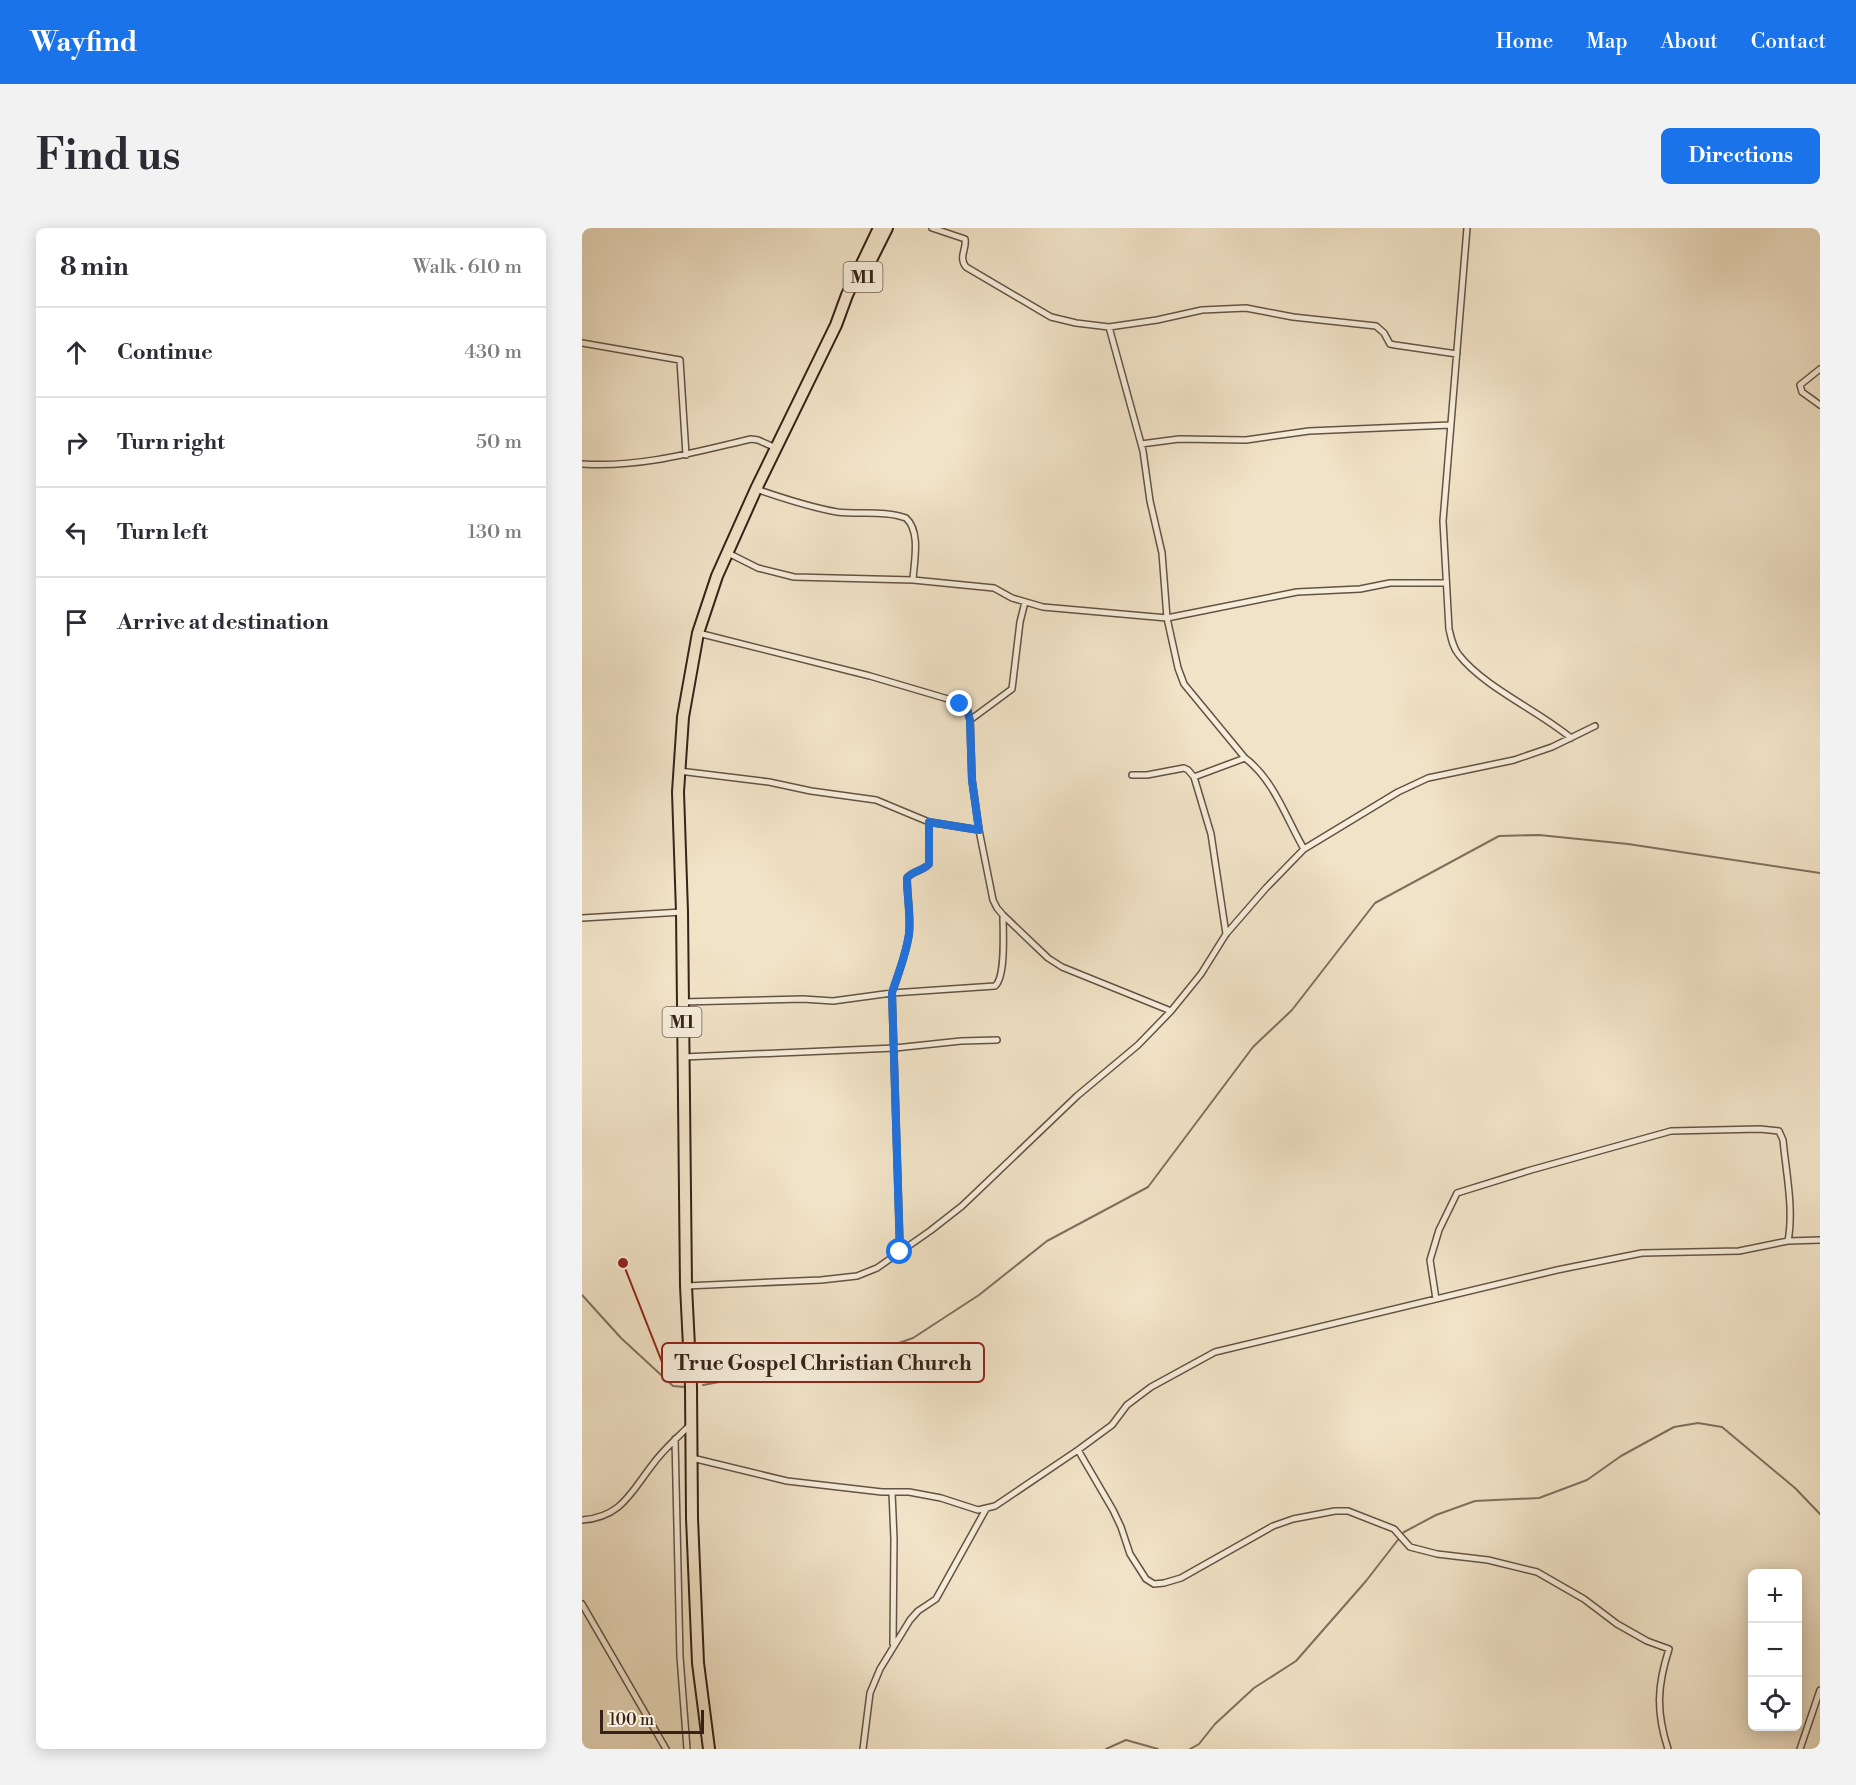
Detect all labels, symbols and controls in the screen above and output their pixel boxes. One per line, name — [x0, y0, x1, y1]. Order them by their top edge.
text: Wayfind — [30, 25, 138, 60]
text: Home — [1496, 29, 1553, 55]
text: Map — [1586, 29, 1628, 55]
text: About — [1661, 29, 1718, 55]
text: Contact — [1751, 29, 1826, 55]
button: Directions — [1661, 128, 1820, 184]
text: Find us — [36, 130, 180, 183]
text: 8 min — [60, 251, 129, 283]
text: Walk · 610 m — [413, 255, 522, 280]
road number: M1 — [844, 262, 882, 292]
icon: ahead — [60, 336, 93, 369]
text: Continue — [117, 339, 213, 366]
text: 430 m — [464, 340, 522, 365]
icon: right — [60, 426, 93, 459]
text: Turn right — [117, 429, 225, 456]
text: 50 m — [476, 430, 522, 455]
icon: left — [60, 516, 93, 549]
text: Turn left — [117, 519, 208, 546]
text: 130 m — [467, 520, 522, 545]
icon: arrive — [60, 606, 93, 639]
text: Arrive at destination — [117, 609, 329, 636]
route end — [946, 690, 972, 716]
road number: M1 — [662, 1007, 702, 1037]
route start — [886, 1238, 912, 1264]
callout: True Gospel Christian Church — [662, 1343, 984, 1382]
text: True Gospel Christian Church — [674, 1351, 972, 1377]
map controls — [1748, 1569, 1802, 1731]
button: + — [1748, 1569, 1802, 1623]
button: − — [1748, 1623, 1802, 1677]
button: locate — [1748, 1677, 1802, 1731]
scale bar — [600, 1707, 704, 1734]
text: 100 m — [609, 1710, 654, 1730]

